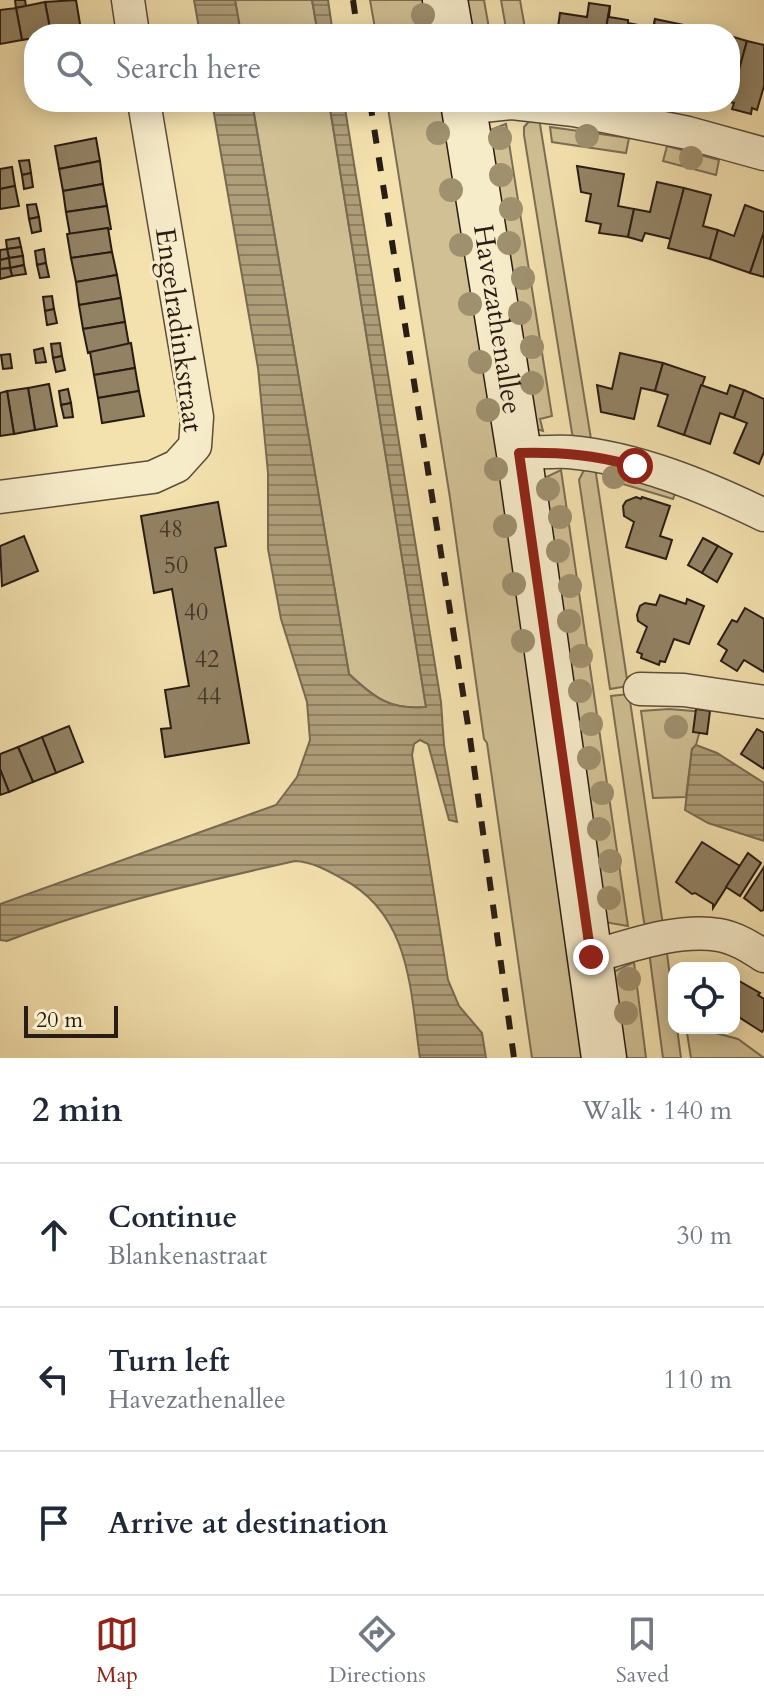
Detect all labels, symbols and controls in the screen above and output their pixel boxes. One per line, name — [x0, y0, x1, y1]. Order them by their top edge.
search box — [24, 24, 740, 112]
icon: search — [52, 46, 96, 90]
text: Search here — [116, 48, 261, 89]
street label: Havezathenallee — [464, 222, 532, 417]
street label: Engelradinkstraat — [146, 225, 212, 435]
route start — [617, 448, 653, 484]
house number: 48 — [159, 513, 183, 546]
house number: 50 — [164, 549, 188, 582]
house number: 40 — [184, 596, 208, 629]
house number: 42 — [195, 643, 219, 676]
house number: 44 — [197, 680, 221, 713]
route end — [573, 939, 609, 975]
map controls — [668, 962, 740, 1034]
button: locate — [668, 962, 740, 1034]
scale bar — [24, 1002, 118, 1038]
text: 20 m — [36, 1005, 83, 1035]
text: 2 min — [32, 1087, 123, 1133]
text: Walk · 140 m — [582, 1093, 732, 1128]
text: Continue — [108, 1197, 237, 1238]
icon: ahead — [32, 1213, 76, 1257]
text: 30 m — [676, 1218, 732, 1253]
text: Blankenastraat — [108, 1238, 267, 1273]
text: Turn left — [108, 1341, 230, 1382]
icon: left — [32, 1357, 76, 1401]
text: 110 m — [663, 1362, 732, 1397]
text: Havezathenallee — [108, 1382, 286, 1417]
icon: arrive — [32, 1501, 76, 1545]
text: Arrive at destination — [108, 1503, 388, 1544]
tab: Map — [95, 1612, 139, 1690]
tab: Directions — [329, 1612, 426, 1690]
tab: Saved — [616, 1612, 669, 1690]

